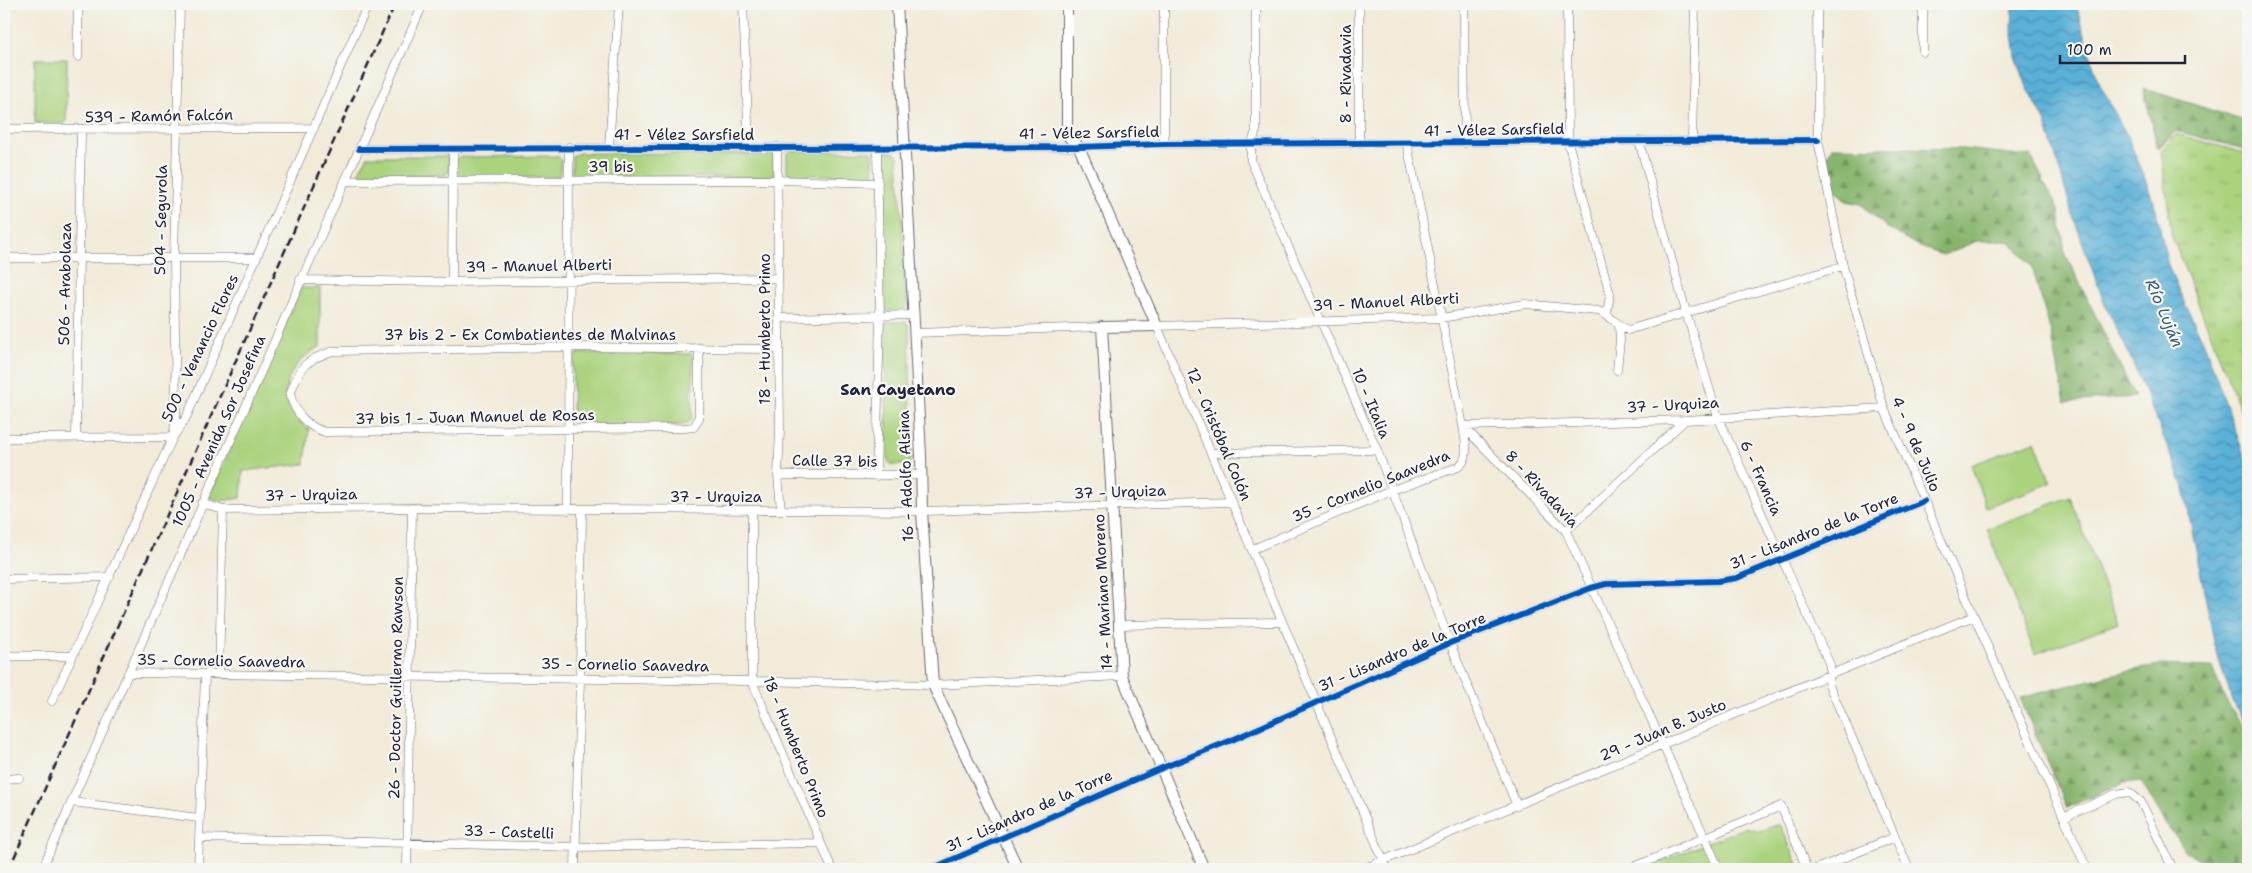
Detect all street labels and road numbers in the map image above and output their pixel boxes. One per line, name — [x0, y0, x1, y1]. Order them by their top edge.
street label: 8 - Rivadavia — [1336, 24, 1356, 123]
street label: 539 - Ramón Falcón — [85, 105, 233, 127]
street label: 41 - Vélez Sarsfield — [1424, 119, 1565, 141]
street label: 41 - Vélez Sarsfield — [1019, 122, 1160, 144]
street label: 41 - Vélez Sarsfield — [614, 125, 755, 145]
street label: 39 bis — [588, 157, 634, 177]
street label: 504 - Segurola — [150, 164, 172, 275]
street label: 506 - Arabolaza — [54, 222, 76, 346]
street label: 18 - Humberto Primo — [755, 253, 775, 405]
street label: 39 - Manuel Alberti — [466, 255, 612, 277]
street label: 500 - Venancio Flores — [157, 271, 243, 425]
street label: 39 - Manuel Alberti — [1312, 288, 1460, 316]
street label: 37 bis 2 - Ex Combatientes de Malvinas — [384, 325, 676, 345]
street label: 1005 - Avenida Sor Josefina — [168, 331, 271, 530]
street label: 12 - Cristóbal Colón — [1182, 364, 1256, 504]
street label: 10 - Italia — [1347, 365, 1395, 442]
street label: 37 - Urquiza — [1626, 393, 1720, 417]
street label: 4 - 9 de Julio — [1887, 393, 1945, 495]
street label: 37 bis 1 - Juan Manuel de Rosas — [355, 405, 595, 429]
street label: 16 - Adolfo Alsina — [894, 409, 918, 542]
street label: 6 - Francia — [1735, 437, 1787, 520]
street label: 35 - Cornelio Saavedra — [1289, 445, 1453, 527]
street label: 8 - Rivadavia — [1501, 446, 1584, 532]
street label: Calle 37 bis — [792, 450, 878, 472]
street label: 37 - Urquiza — [1073, 480, 1167, 504]
street label: 37 - Urquiza — [265, 484, 358, 506]
street label: 37 - Urquiza — [670, 487, 763, 507]
street label: 31 - Lisandro de la Torre — [1727, 488, 1901, 574]
street label: 14 - Mariano Moreno — [1089, 513, 1117, 671]
street label: 26 - Doctor Guillermo Rawson — [384, 576, 408, 800]
street label: 31 - Lisandro de la Torre — [1315, 608, 1489, 696]
street label: 35 - Cornelio Saavedra — [137, 650, 306, 672]
street label: 35 - Cornelio Saavedra — [541, 654, 710, 676]
street label: 18 - Humberto Primo — [758, 673, 834, 821]
street label: 29 - Juan B. Justo — [1597, 694, 1729, 766]
street label: 31 - Lisandro de la Torre — [943, 765, 1115, 857]
street label: 33 - Castelli — [463, 820, 555, 844]

